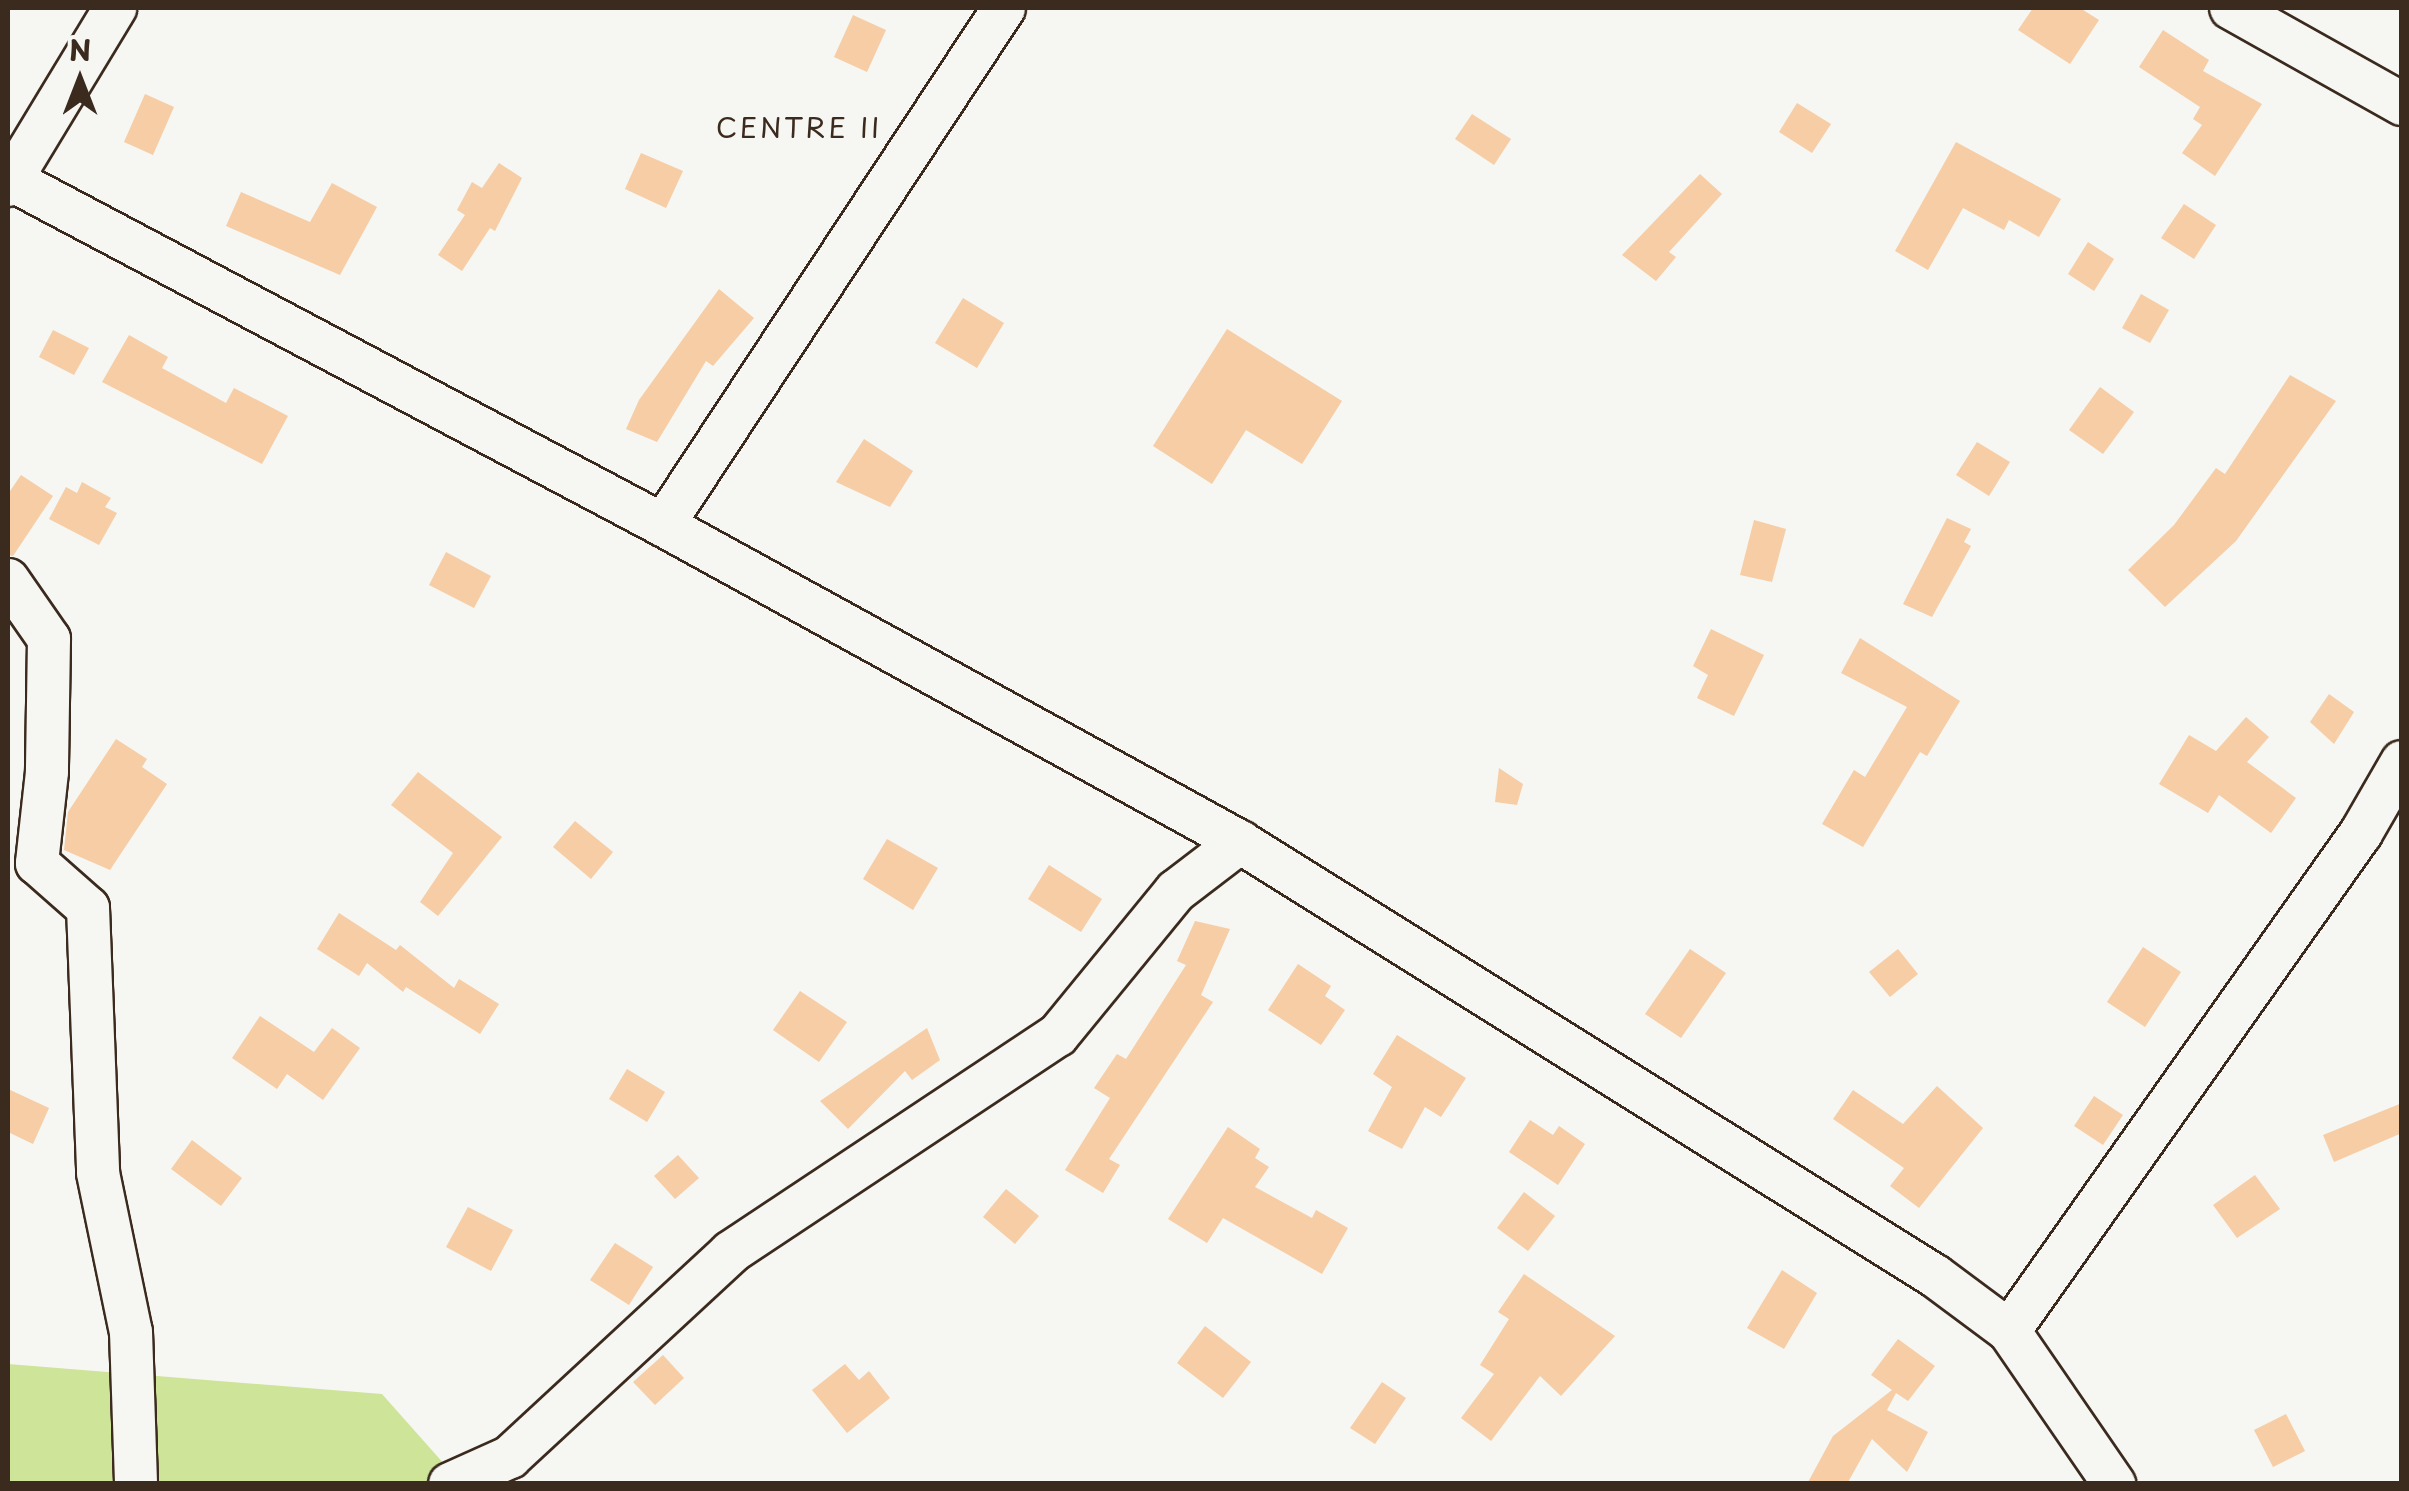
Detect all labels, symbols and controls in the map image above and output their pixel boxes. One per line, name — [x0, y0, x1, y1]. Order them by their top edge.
text: N — [69, 28, 91, 71]
north arrow — [30, 30, 130, 130]
district label: CENTRE II — [716, 110, 882, 144]

